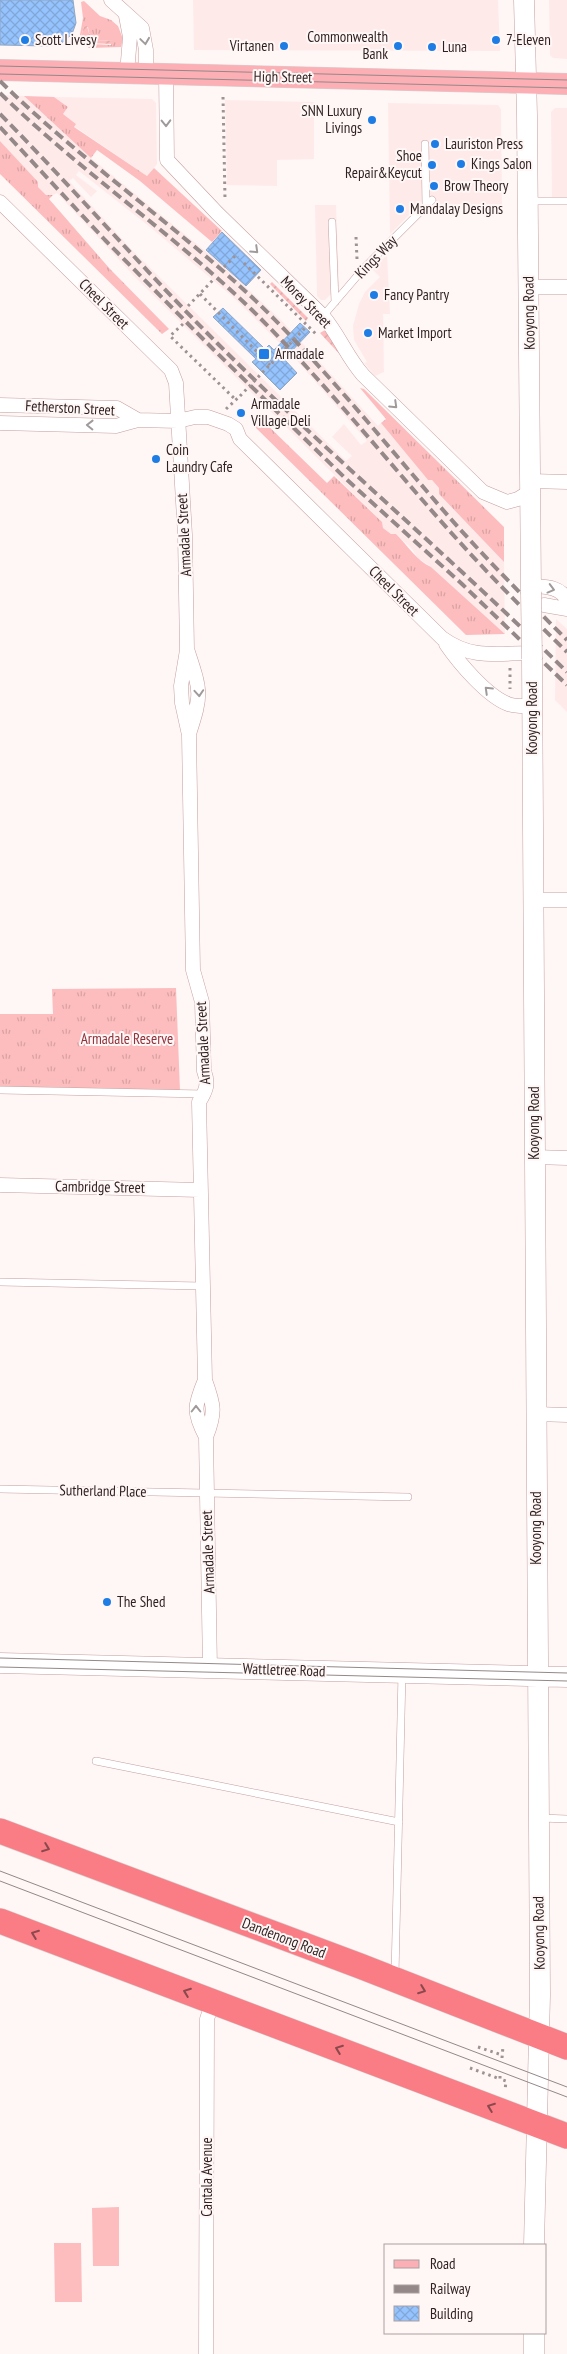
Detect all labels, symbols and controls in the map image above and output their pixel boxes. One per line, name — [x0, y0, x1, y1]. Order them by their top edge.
place label: Commonwealth Bank — [307, 27, 388, 63]
place label: Scott Livesy — [35, 30, 97, 49]
place label: 7-Eleven — [506, 30, 551, 49]
marker: Scott Livesy — [19, 34, 31, 46]
marker: 7-Eleven — [490, 34, 502, 46]
place label: Virtanen — [229, 36, 274, 55]
one-way arrow — [139, 37, 150, 45]
place label: Luna — [442, 37, 467, 56]
marker: Virtanen — [278, 40, 290, 52]
marker: Commonwealth Bank — [392, 40, 404, 52]
marker: Luna — [426, 41, 438, 53]
street label: High Street — [254, 66, 312, 87]
place label: SNN Luxury Livings — [301, 101, 362, 137]
marker: SNN Luxury Livings — [366, 114, 378, 126]
one-way arrow — [161, 119, 172, 127]
place label: Lauriston Press — [445, 134, 523, 153]
marker: Lauriston Press — [429, 138, 441, 150]
place label: Shoe Repair&Keycut — [345, 146, 422, 182]
place label: Kings Salon — [471, 154, 532, 173]
marker: Kings Salon — [455, 158, 467, 170]
marker: Shoe Repair&Keycut — [426, 159, 438, 171]
place label: Brow Theory — [444, 176, 509, 195]
marker: Brow Theory — [428, 180, 440, 192]
place label: Mandalay Designs — [410, 199, 503, 218]
marker: Mandalay Designs — [394, 203, 406, 215]
street label: Kings Way — [350, 231, 401, 282]
one-way arrow — [249, 244, 258, 253]
street label: Morey Street — [277, 271, 336, 332]
street label: Cheel Street — [75, 274, 134, 333]
street label: Kooyong Road — [518, 276, 539, 350]
place label: Fancy Pantry — [384, 285, 450, 304]
marker: Fancy Pantry — [368, 289, 380, 301]
place label: Market Import — [378, 323, 452, 342]
marker: Market Import — [362, 327, 374, 339]
place label: Armadale — [275, 344, 324, 363]
marker: Armadale — [257, 347, 271, 361]
place label: Armadale Village Deli — [250, 394, 311, 430]
street label: Fetherston Street — [25, 396, 115, 419]
one-way arrow — [388, 399, 397, 408]
marker: Armadale Village Deli — [235, 407, 247, 419]
one-way arrow — [86, 420, 94, 430]
place label: Coin Laundry Cafe — [166, 440, 233, 476]
marker: Coin Laundry Cafe — [150, 453, 162, 465]
street label: Armadale Street — [172, 493, 195, 577]
street label: Cheel Street — [365, 561, 424, 620]
one-way arrow — [547, 583, 556, 594]
street label: Kooyong Road — [522, 681, 541, 755]
one-way arrow — [485, 687, 494, 696]
one-way arrow — [193, 689, 204, 697]
street label: Armadale Street — [191, 1001, 214, 1085]
park label: Armadale Reserve — [81, 1029, 173, 1048]
street label: Kooyong Road — [524, 1086, 543, 1160]
street label: Cambridge Street — [55, 1176, 145, 1197]
one-way arrow — [191, 1404, 201, 1412]
street label: Sutherland Place — [59, 1480, 147, 1501]
street label: Kooyong Road — [526, 1491, 545, 1565]
street label: Armadale Street — [197, 1510, 218, 1594]
place label: The Shed — [117, 1592, 165, 1611]
marker: The Shed — [101, 1596, 113, 1608]
street label: Wattletree Road — [242, 1659, 326, 1680]
one-way arrow — [41, 1842, 49, 1852]
street label: Kooyong Road — [528, 1896, 549, 1970]
street label: Dandenong Road — [240, 1913, 329, 1962]
one-way arrow — [31, 1930, 40, 1940]
one-way arrow — [417, 1985, 425, 1995]
one-way arrow — [183, 1988, 192, 1998]
one-way arrow — [335, 2045, 344, 2055]
one-way arrow — [487, 2103, 495, 2113]
street label: Cantala Avenue — [197, 2137, 216, 2217]
legend — [384, 2244, 547, 2334]
text: Road — [430, 2254, 456, 2273]
text: Railway — [430, 2279, 471, 2298]
text: Building — [430, 2304, 473, 2323]

